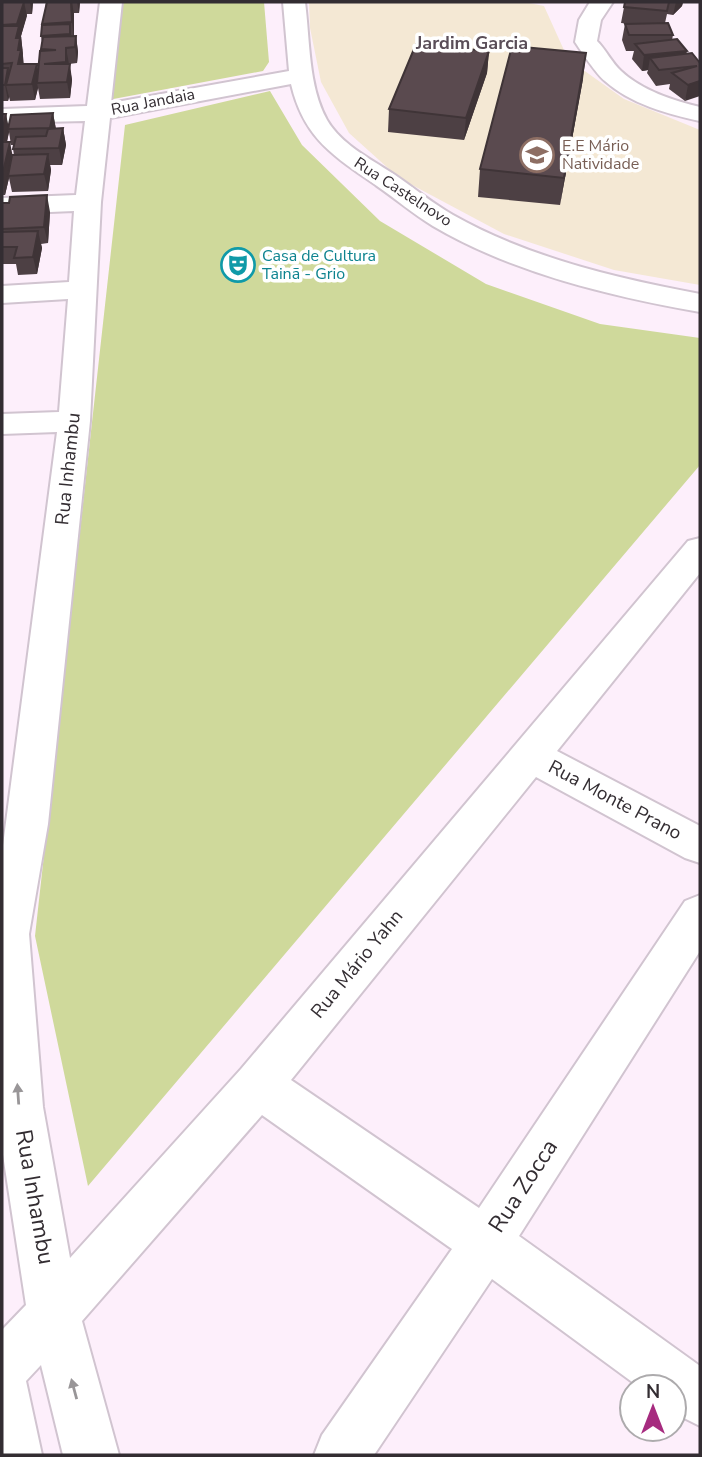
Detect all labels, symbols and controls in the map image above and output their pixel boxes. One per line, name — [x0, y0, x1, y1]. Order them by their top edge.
district label: Jardim Garcia — [415, 31, 528, 55]
street label: Rua Jandaia — [109, 83, 197, 121]
place label: E.E Mário Natividade — [562, 135, 639, 175]
school or university icon: E.E Mário Natividade — [518, 136, 556, 174]
street label: Rua Castelnovo — [350, 152, 456, 232]
place label: Casa de Cultura Tainã - Grio — [262, 245, 376, 285]
theatre icon: Casa de Cultura Tainã - Grio — [219, 246, 257, 284]
street label: Rua Inhambu — [49, 412, 87, 526]
street label: Rua Monte Prano — [544, 754, 686, 846]
street label: Rua Mário Yahn — [305, 904, 409, 1024]
one-way arrow — [12, 1083, 23, 1105]
street label: Rua Inhambu — [8, 1127, 62, 1267]
street label: Rua Zocca — [481, 1133, 565, 1239]
north arrow — [618, 1373, 688, 1443]
one-way arrow — [68, 1378, 79, 1400]
text: N — [646, 1379, 660, 1405]

